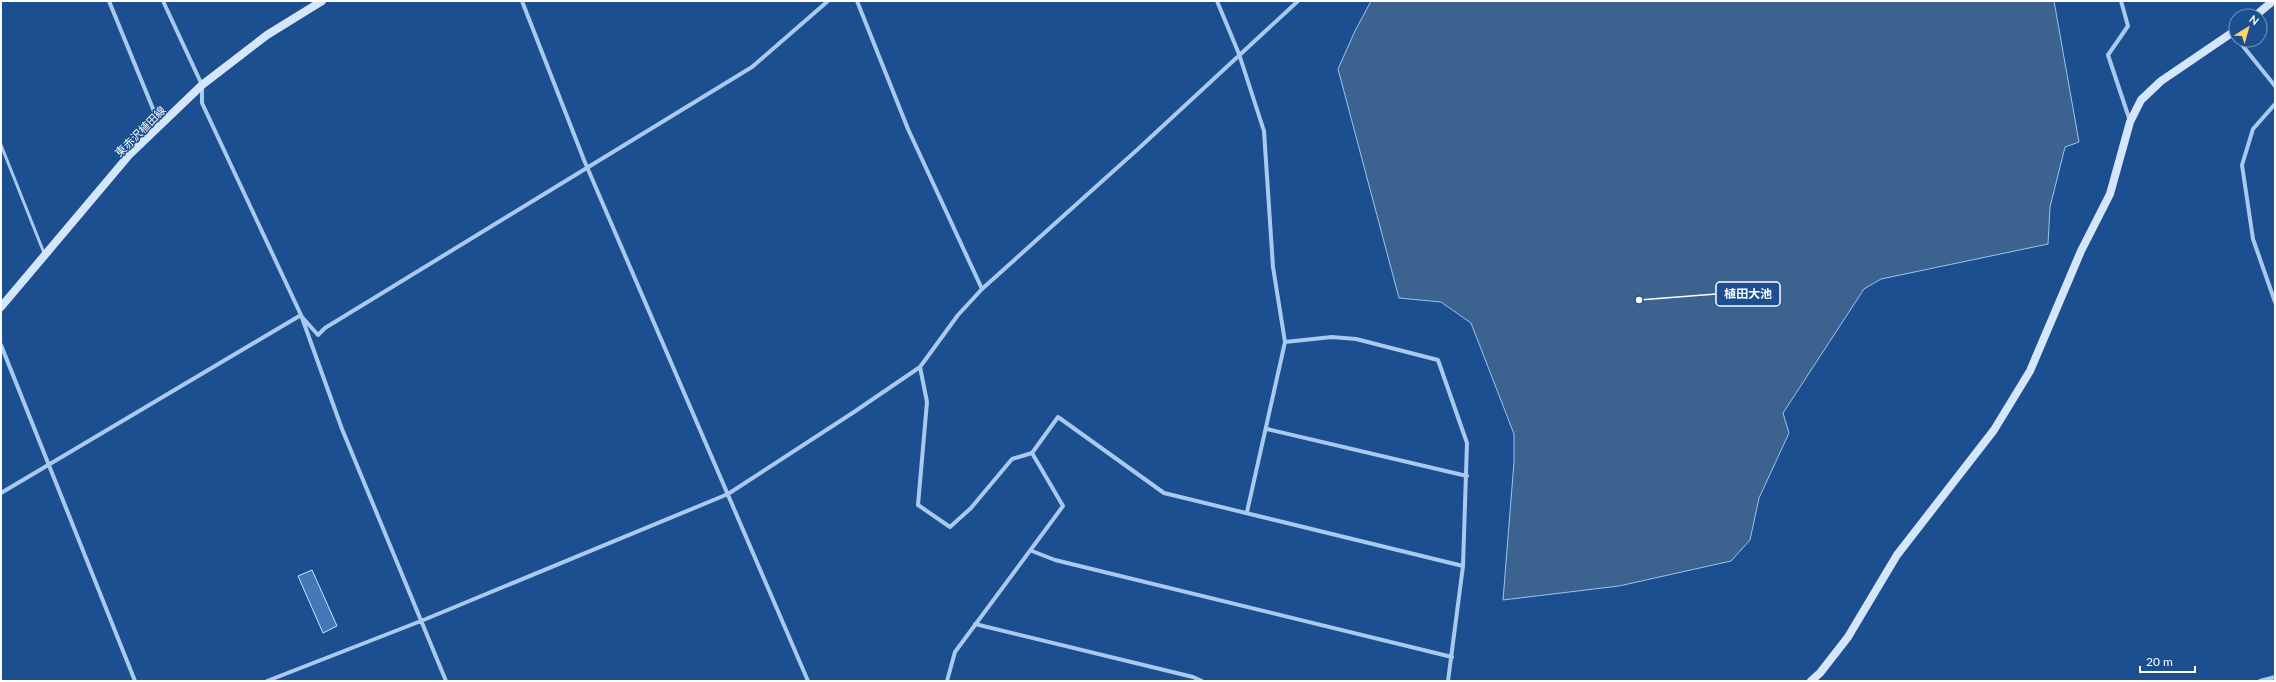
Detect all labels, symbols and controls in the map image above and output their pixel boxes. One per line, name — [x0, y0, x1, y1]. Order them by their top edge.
north arrow — [2228, 8, 2268, 48]
text: N — [2247, 12, 2262, 27]
street label: 東赤沢植田線 — [112, 103, 168, 159]
callout: 植田大池 — [1716, 282, 1780, 306]
text: 植田大池 — [1724, 286, 1772, 301]
scale bar — [2140, 648, 2195, 674]
text: 20 m — [2146, 654, 2173, 669]

